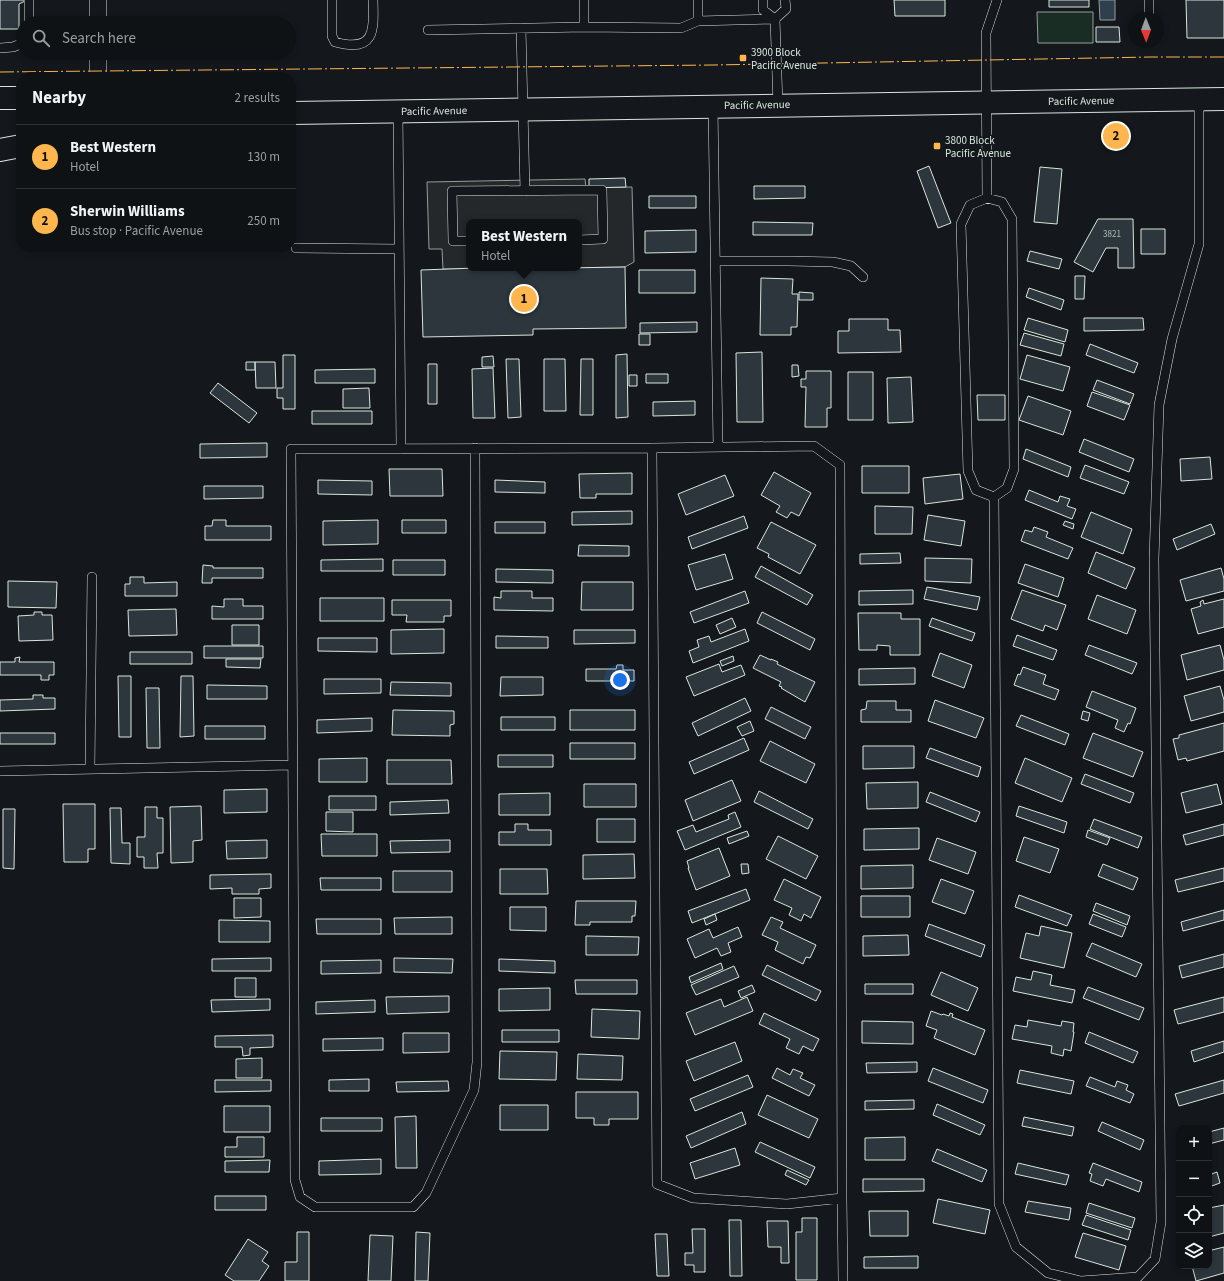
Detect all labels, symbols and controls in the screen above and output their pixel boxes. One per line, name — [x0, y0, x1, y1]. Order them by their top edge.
north arrow — [1128, 12, 1164, 48]
search box — [16, 16, 296, 60]
icon: search — [30, 27, 52, 49]
text: Search here — [62, 28, 136, 49]
place label: 3900 Block Pacific Avenue — [751, 45, 818, 73]
marker: 3900 Block Pacific Avenue — [738, 53, 748, 63]
text: Nearby — [32, 86, 86, 110]
text: 2 results — [235, 89, 280, 107]
street label: Pacific Avenue — [1048, 93, 1115, 109]
street label: Pacific Avenue — [724, 97, 791, 113]
street label: Pacific Avenue — [401, 103, 468, 119]
pin: 2 — [1103, 121, 1129, 151]
place label: 3800 Block Pacific Avenue — [945, 133, 1012, 161]
text: Best Western — [70, 137, 156, 158]
marker: 3800 Block Pacific Avenue — [932, 141, 942, 151]
text: 1 — [42, 148, 48, 166]
text: 130 m — [247, 148, 280, 166]
text: Hotel — [70, 158, 99, 176]
text: Sherwin Williams — [70, 201, 185, 222]
text: 2 — [42, 212, 48, 230]
text: 250 m — [247, 212, 280, 230]
popup — [466, 219, 582, 271]
text: Bus stop · Pacific Avenue — [70, 222, 203, 240]
text: Best Western — [481, 226, 567, 247]
house number: 3821 — [1103, 228, 1121, 241]
text: Hotel — [481, 247, 510, 265]
pin: 1 — [511, 284, 537, 314]
your location — [610, 670, 630, 690]
map controls — [1176, 1125, 1212, 1269]
button: + — [1176, 1125, 1212, 1161]
button: − — [1176, 1161, 1212, 1197]
button: locate — [1176, 1197, 1212, 1233]
button: layers — [1176, 1233, 1212, 1269]

